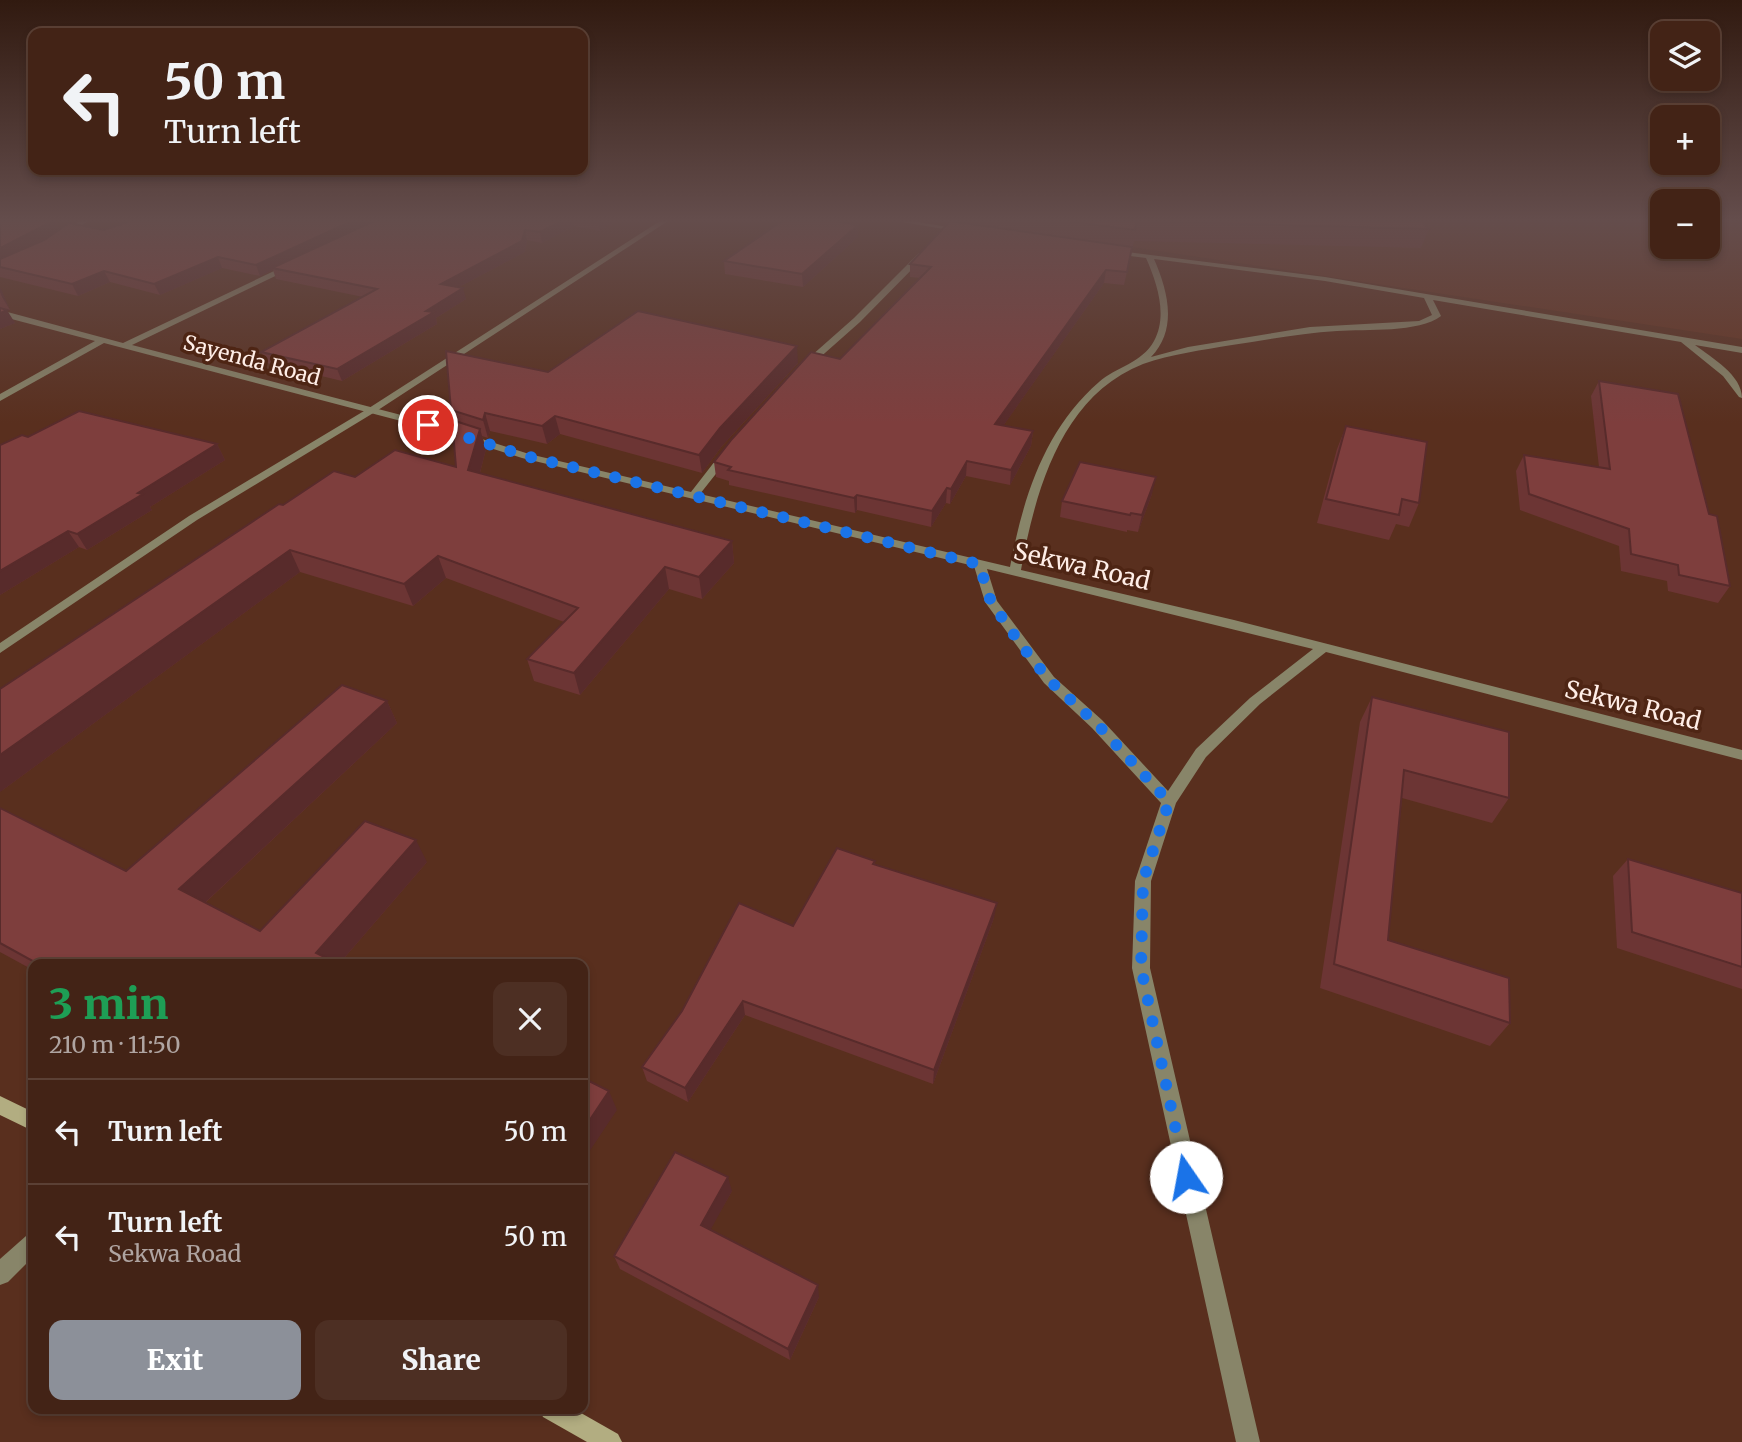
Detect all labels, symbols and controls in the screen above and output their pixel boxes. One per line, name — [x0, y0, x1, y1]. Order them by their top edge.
map controls — [1650, 21, 1720, 259]
button: layers — [1650, 21, 1720, 91]
text: 50 m — [164, 51, 285, 112]
icon: left — [49, 56, 140, 147]
button: + — [1650, 105, 1720, 175]
text: Turn left — [164, 112, 301, 152]
button: − — [1650, 189, 1720, 259]
street label: Sayenda Road — [181, 329, 324, 391]
pin — [398, 395, 458, 455]
icon: arrive — [409, 406, 447, 444]
street label: Sekwa Road — [1011, 535, 1153, 597]
street label: Sekwa Road — [1562, 673, 1704, 737]
text: 3 min — [49, 978, 169, 1030]
button: close — [493, 982, 567, 1056]
text: 210 m · 11:50 — [49, 1030, 180, 1059]
icon: left — [49, 1113, 87, 1151]
text: Turn left — [108, 1115, 222, 1148]
text: 50 m — [503, 1115, 567, 1148]
position arrow — [1149, 1140, 1223, 1214]
text: Turn left — [108, 1206, 222, 1239]
icon: left — [49, 1218, 87, 1256]
text: 50 m — [503, 1220, 567, 1253]
text: Sekwa Road — [108, 1239, 241, 1268]
button: Exit — [49, 1320, 301, 1400]
button: Share — [315, 1320, 567, 1400]

